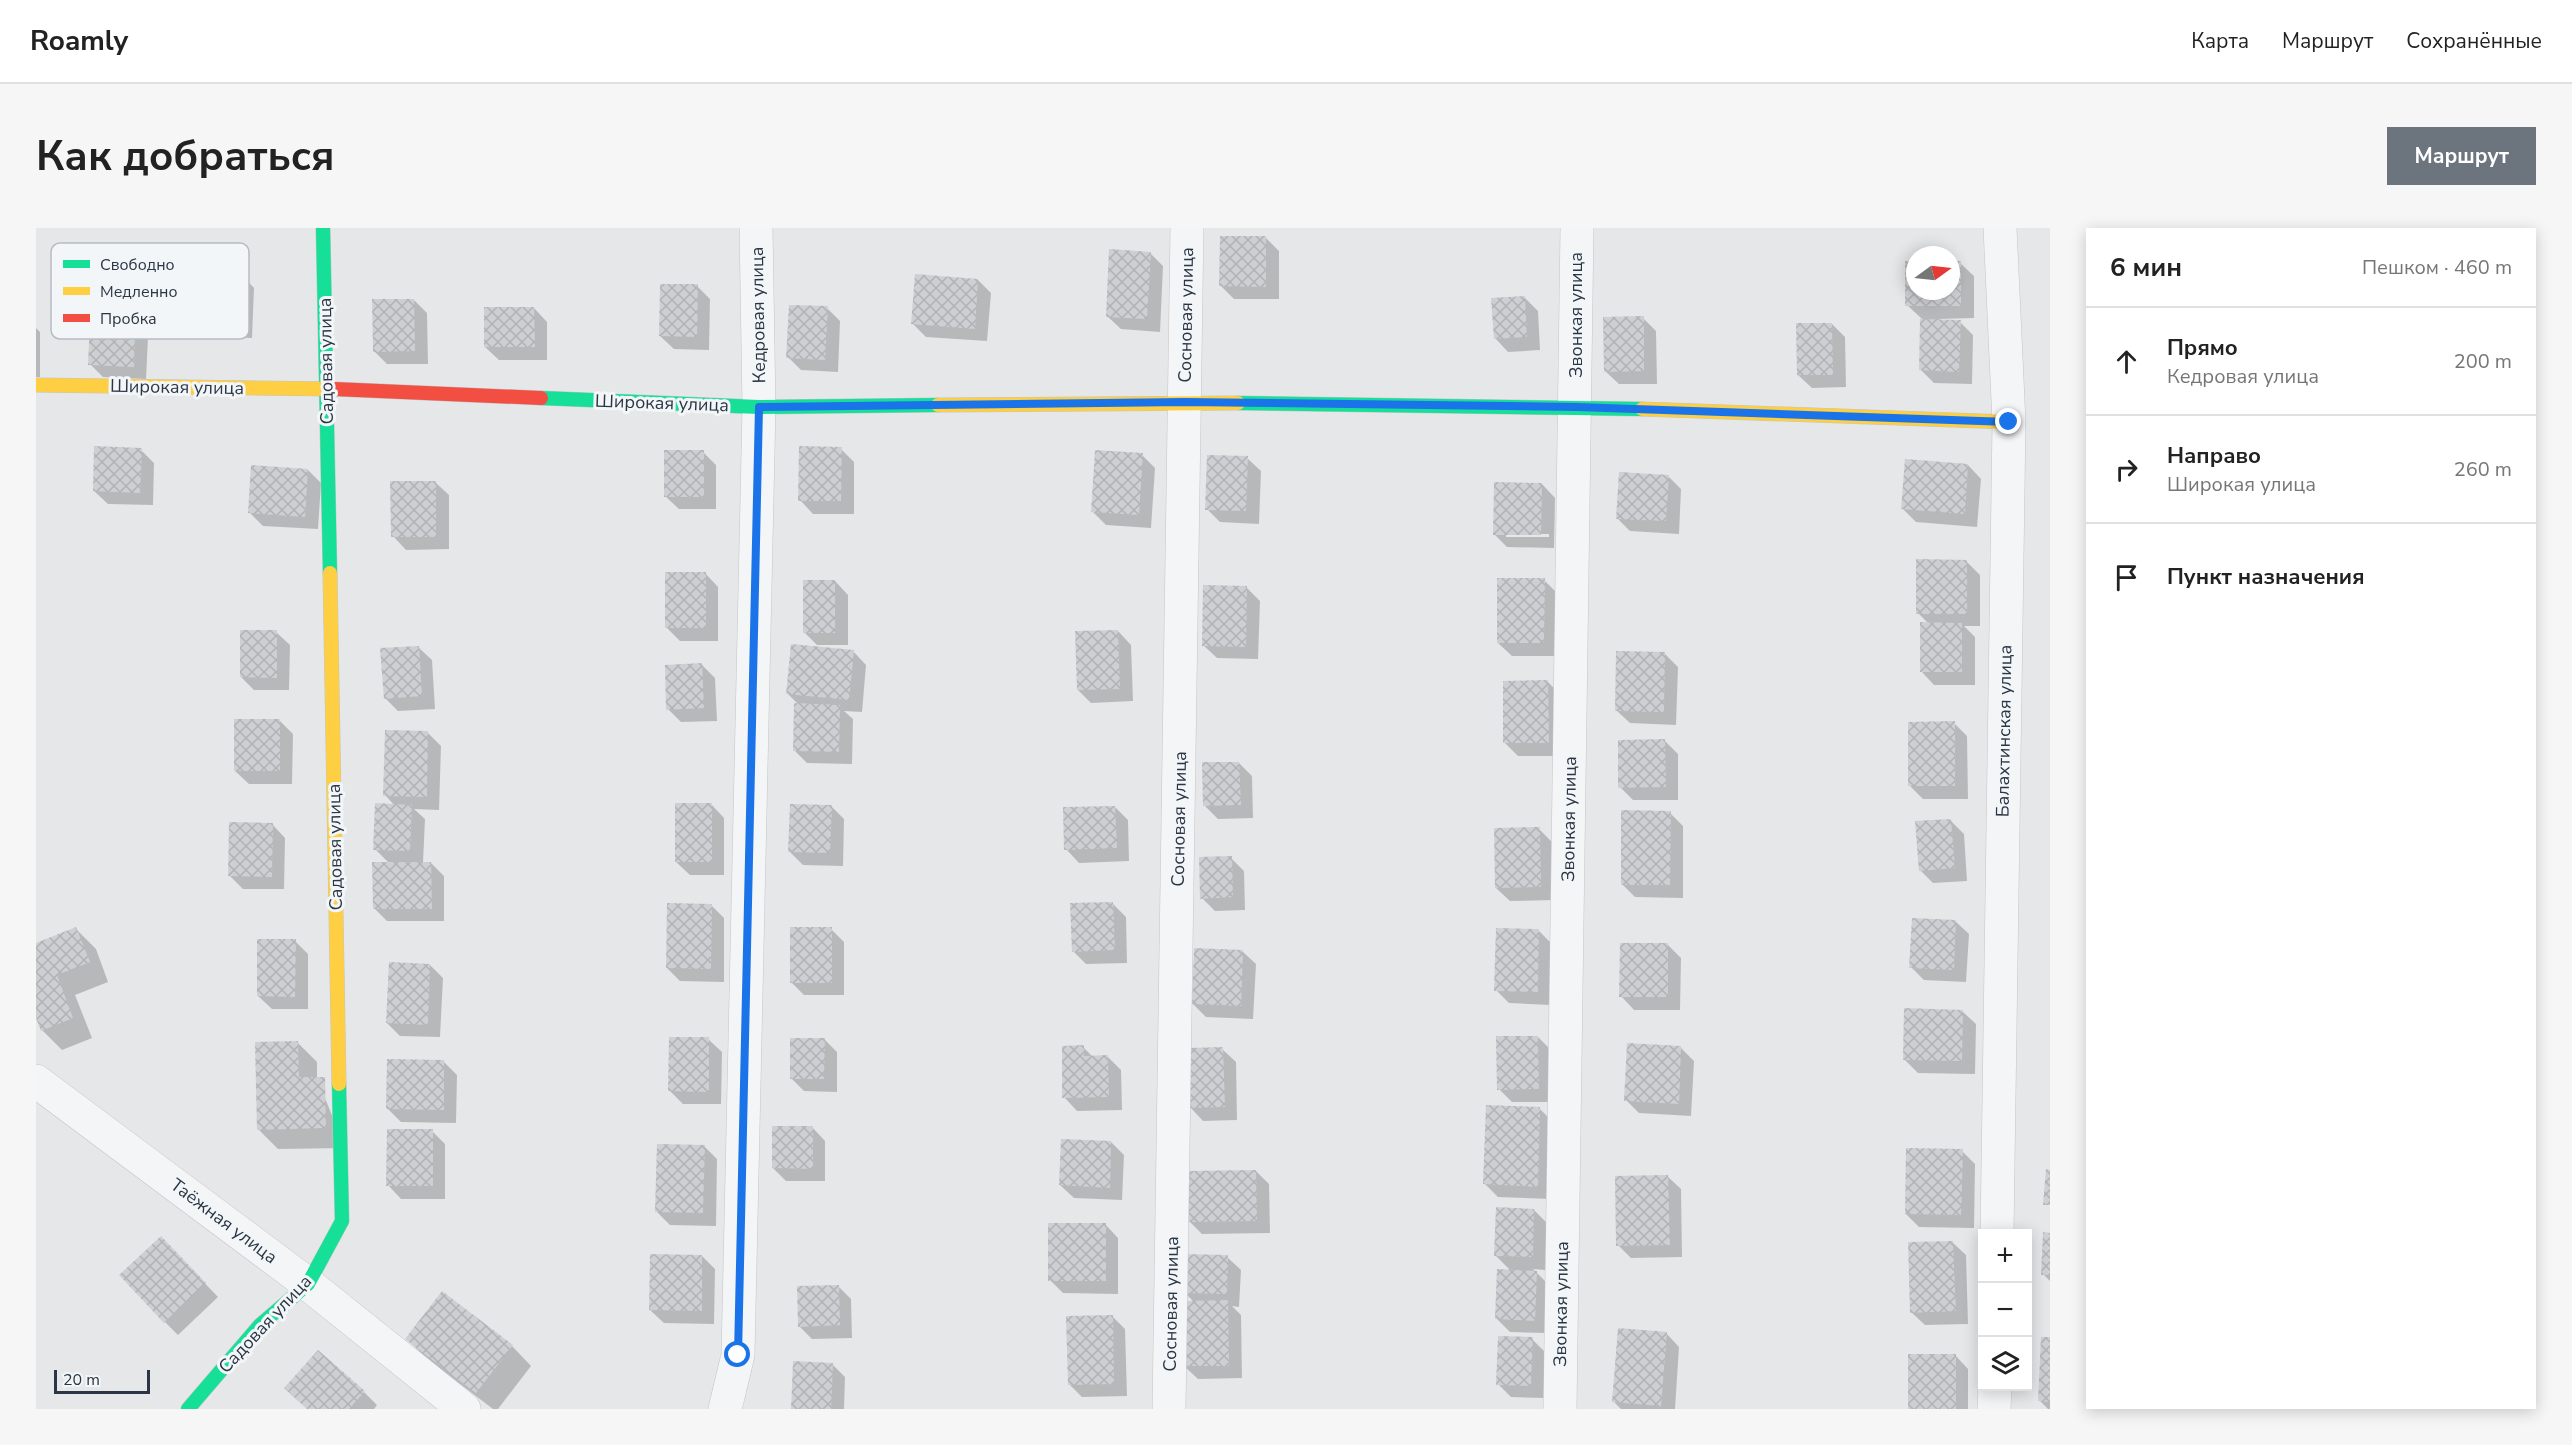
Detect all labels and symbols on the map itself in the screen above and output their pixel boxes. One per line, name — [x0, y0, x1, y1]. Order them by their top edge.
legend — [51, 243, 249, 339]
street label: Кедровая улица — [745, 246, 771, 384]
north arrow — [1906, 246, 1960, 300]
street label: Сосновая улица — [1173, 247, 1199, 383]
street label: Звонкая улица — [1564, 252, 1588, 378]
text: Свободно — [100, 254, 175, 276]
text: Медленно — [100, 281, 178, 303]
street label: Садовая улица — [313, 298, 339, 424]
text: Пробка — [100, 308, 157, 330]
street label: Широкая улица — [110, 374, 244, 400]
street label: Широкая улица — [595, 389, 729, 417]
route end — [1995, 408, 2021, 434]
street label: Балахтинская улица — [1990, 645, 2018, 817]
street label: Сосновая улица — [1166, 751, 1192, 887]
street label: Звонкая улица — [1556, 756, 1582, 882]
street label: Садовая улица — [322, 784, 348, 910]
street label: Таёжная улица — [166, 1173, 282, 1269]
street label: Сосновая улица — [1158, 1236, 1184, 1372]
street label: Звонкая улица — [1548, 1241, 1574, 1367]
street label: Садовая улица — [213, 1270, 317, 1378]
route start — [724, 1341, 750, 1367]
scale bar — [54, 1367, 150, 1394]

